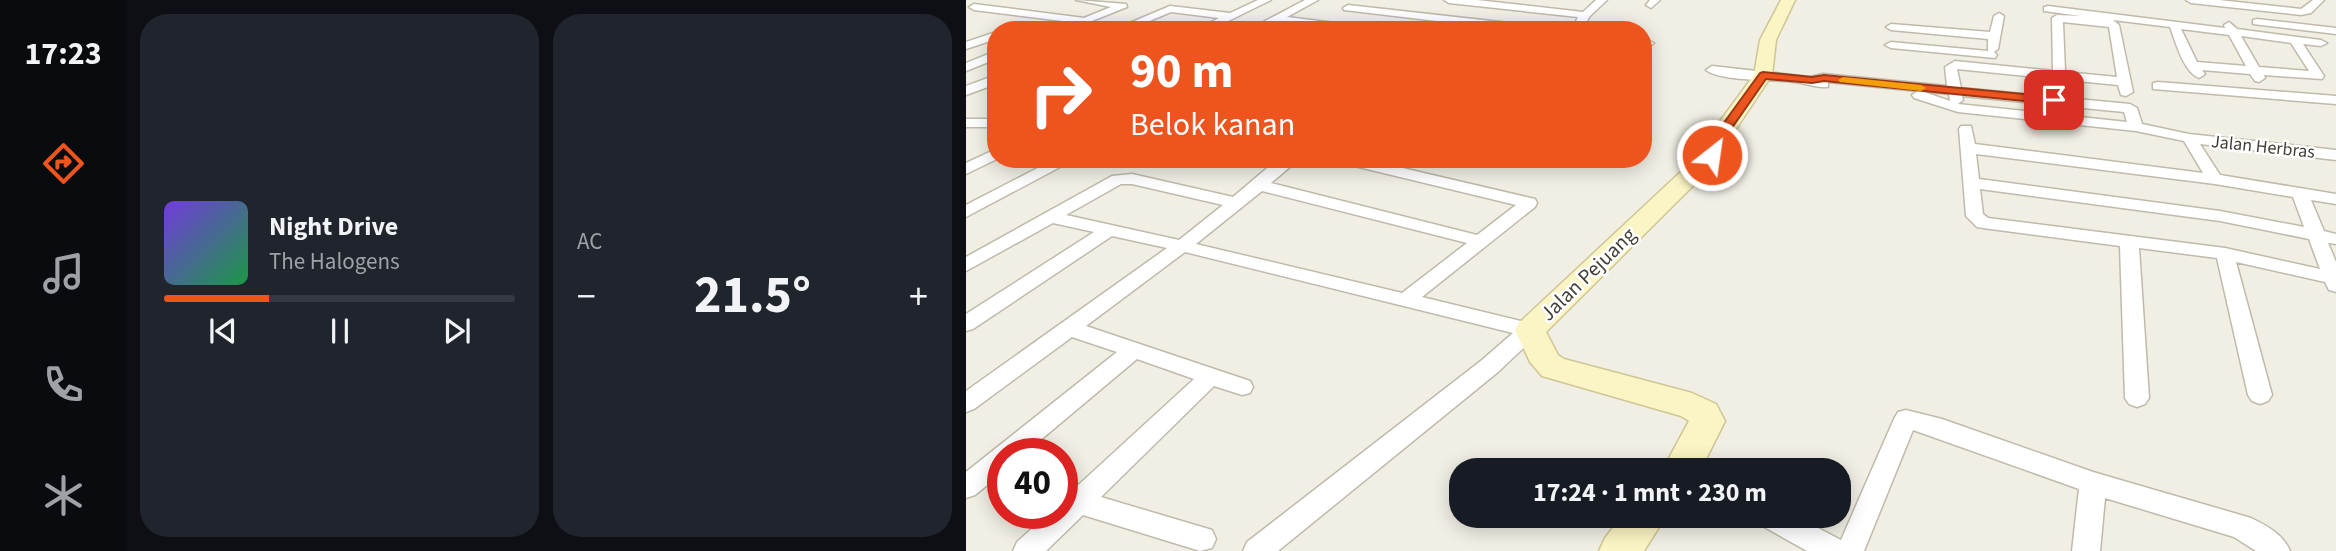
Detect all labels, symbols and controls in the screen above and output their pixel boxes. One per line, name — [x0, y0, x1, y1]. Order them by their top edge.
text: 17:23 — [24, 31, 102, 77]
text: 90 m — [1130, 37, 1234, 107]
icon: right — [1015, 49, 1106, 140]
pin — [2024, 70, 2084, 130]
icon: arrive — [2035, 81, 2073, 119]
text: Belok kanan — [1130, 102, 1295, 148]
position arrow — [1675, 118, 1749, 192]
street label: Jalan Herbras — [2210, 129, 2316, 165]
icon: directions — [39, 139, 88, 188]
text: Night Drive — [269, 208, 398, 245]
street label: Jalan Pejuang — [1533, 220, 1643, 328]
text: AC — [577, 225, 602, 258]
text: The Halogens — [269, 245, 400, 278]
icon: music — [39, 249, 88, 298]
text: 21.5° — [694, 259, 811, 333]
text: − — [577, 270, 596, 324]
text: + — [909, 270, 928, 324]
icon: previous — [204, 312, 242, 350]
icon: pause — [321, 312, 359, 350]
icon: next — [438, 312, 476, 350]
icon: phone — [39, 360, 88, 409]
speed limit sign: 40 — [987, 438, 1078, 529]
icon: climate — [39, 471, 88, 520]
text: 17:24 · 1 mnt · 230 m — [1533, 474, 1767, 511]

